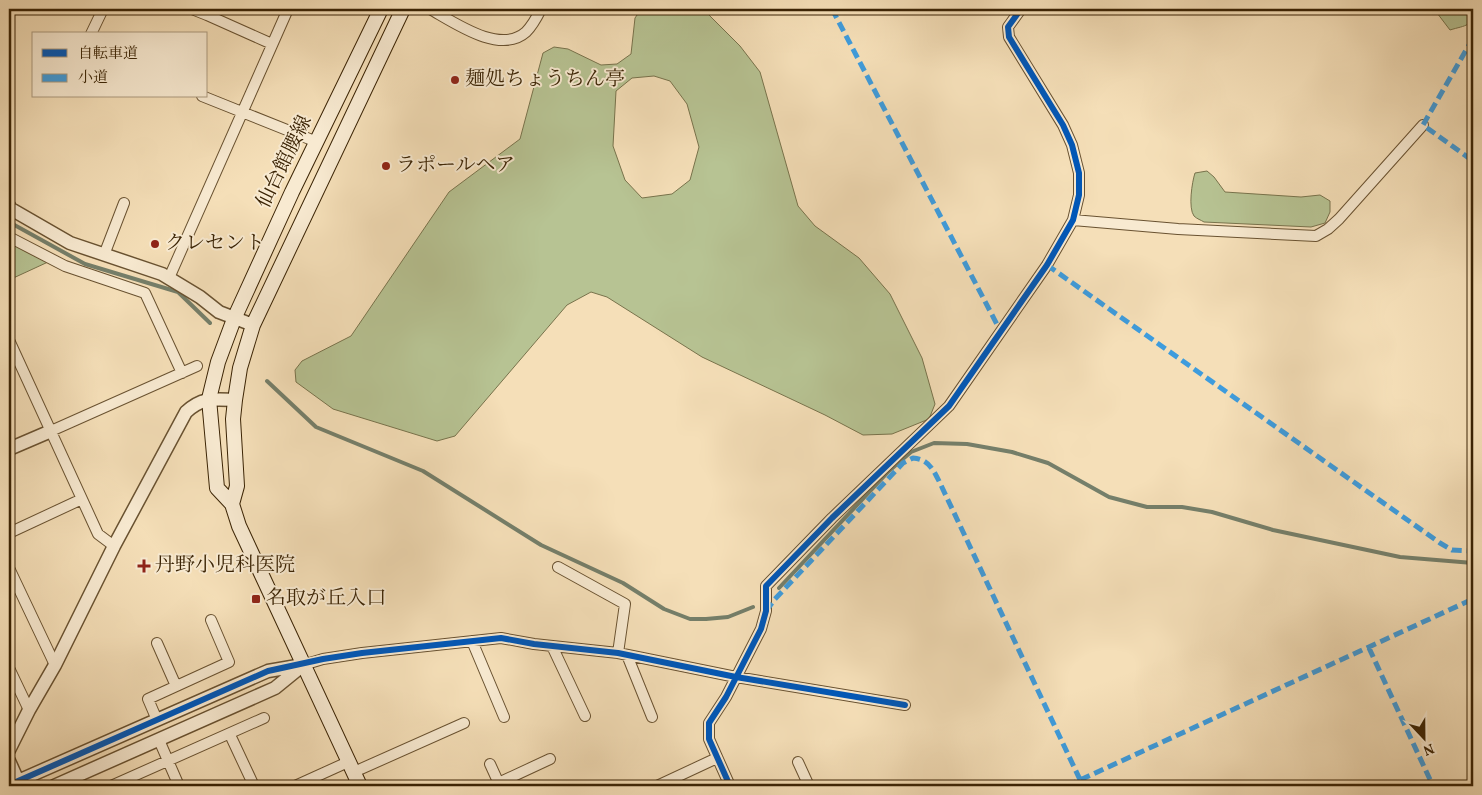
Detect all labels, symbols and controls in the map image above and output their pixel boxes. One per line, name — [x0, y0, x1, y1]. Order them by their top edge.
legend — [32, 32, 208, 98]
text: 自転車道 — [78, 44, 138, 65]
place label: 麺処ちょうちん亭 — [465, 66, 625, 94]
text: 小道 — [78, 68, 108, 89]
marker: 麺処ちょうちん亭 — [449, 74, 461, 86]
street label: 仙台館腰線 — [250, 111, 320, 213]
place label: ラポールヘア — [396, 152, 515, 180]
marker: ラポールヘア — [380, 160, 392, 172]
place label: クレセント — [165, 230, 265, 258]
marker: クレセント — [149, 238, 161, 250]
place label: 丹野小児科医院 — [155, 552, 295, 580]
marker: 丹野小児科医院 — [137, 559, 151, 573]
place label: 名取が丘入口 — [266, 585, 386, 613]
marker: 名取が丘入口 — [250, 593, 262, 605]
north arrow — [1400, 712, 1450, 762]
text: N — [1420, 738, 1437, 759]

